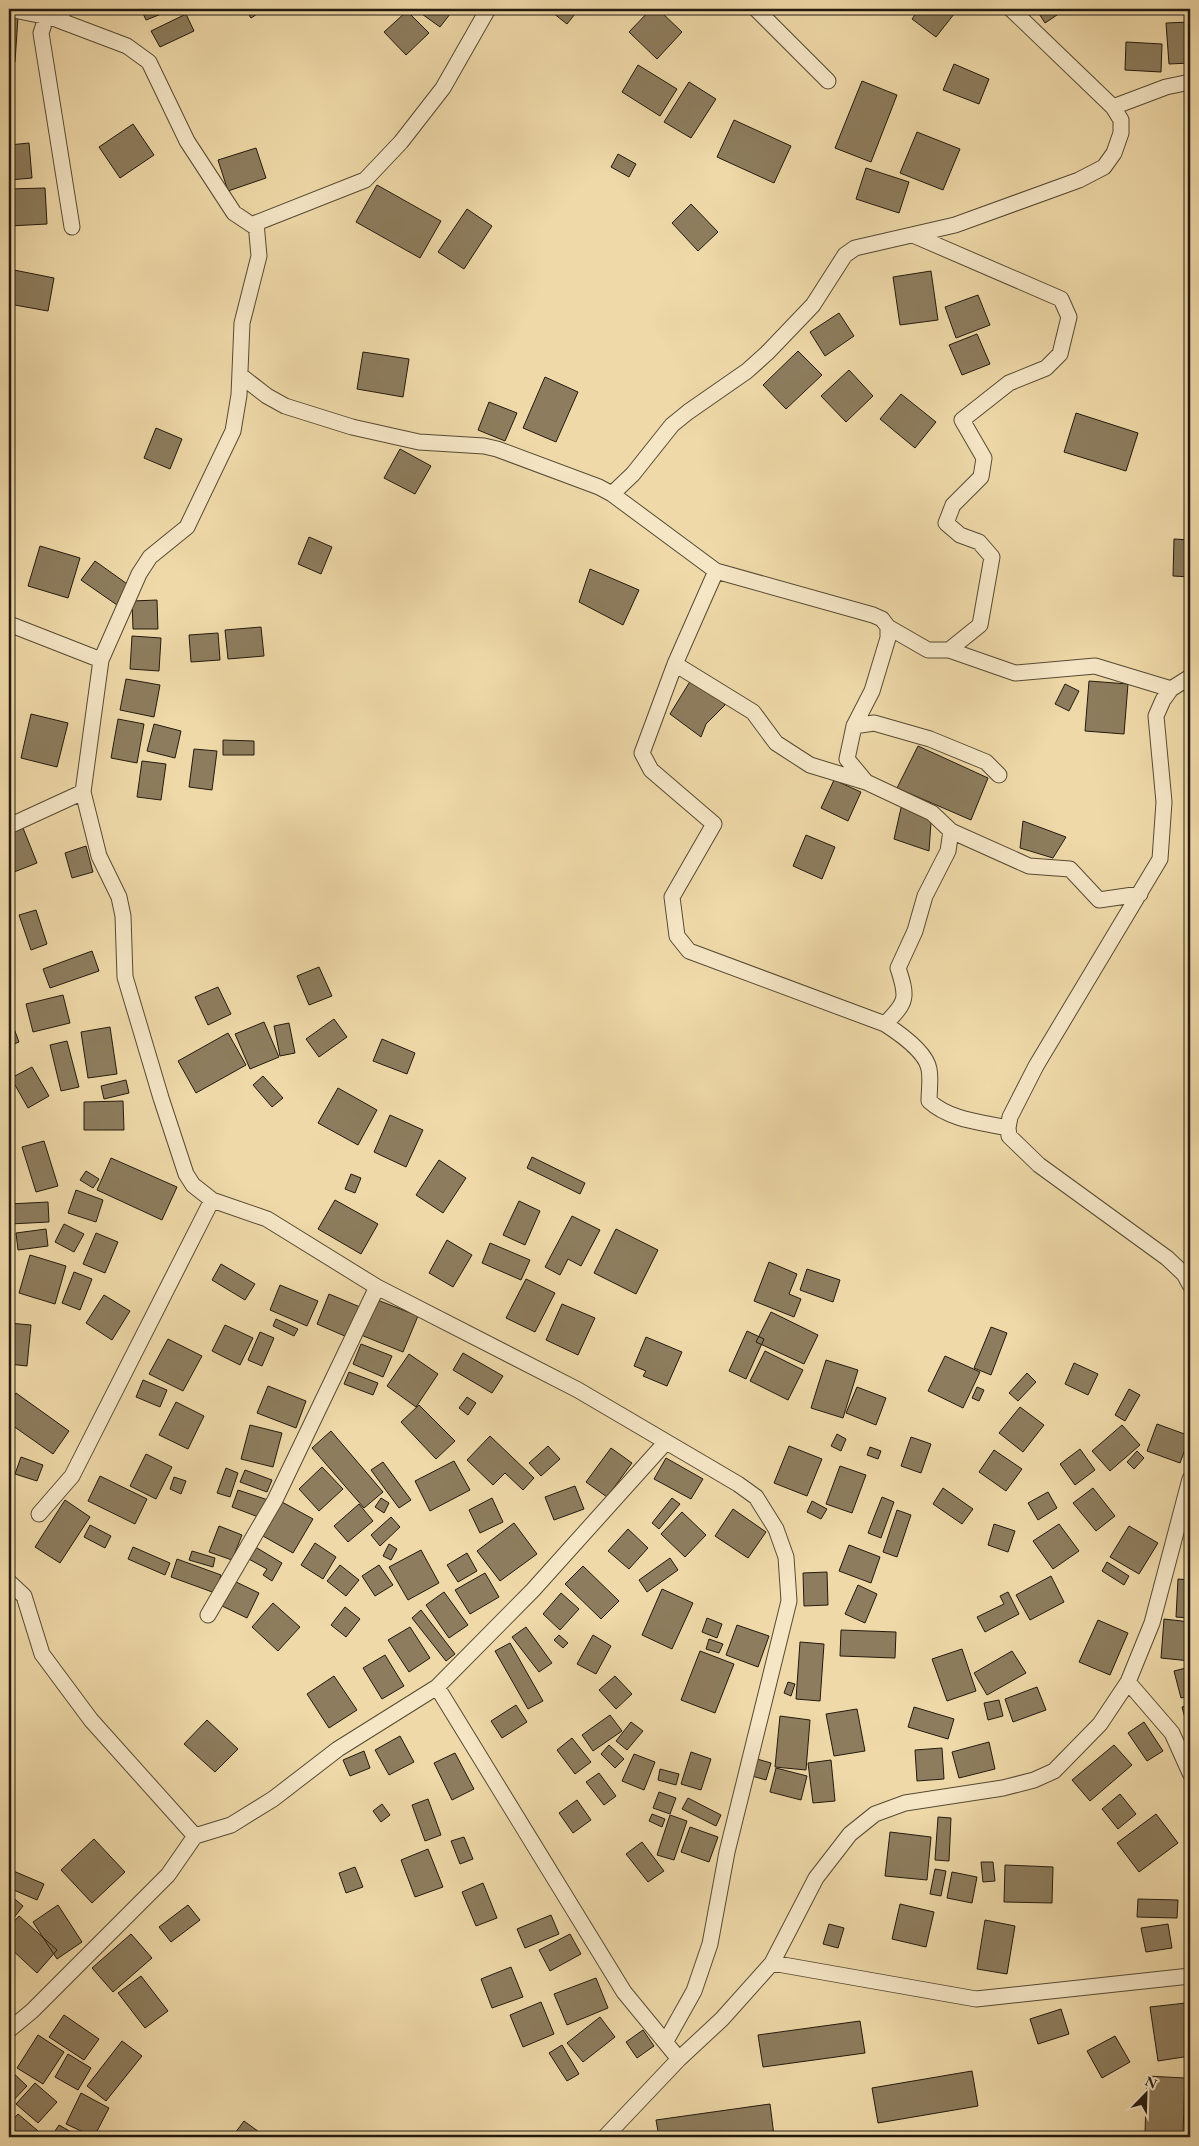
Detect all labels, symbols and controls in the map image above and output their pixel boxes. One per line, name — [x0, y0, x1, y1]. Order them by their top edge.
north arrow — [1122, 2068, 1172, 2118]
text: N — [1142, 2072, 1160, 2093]

